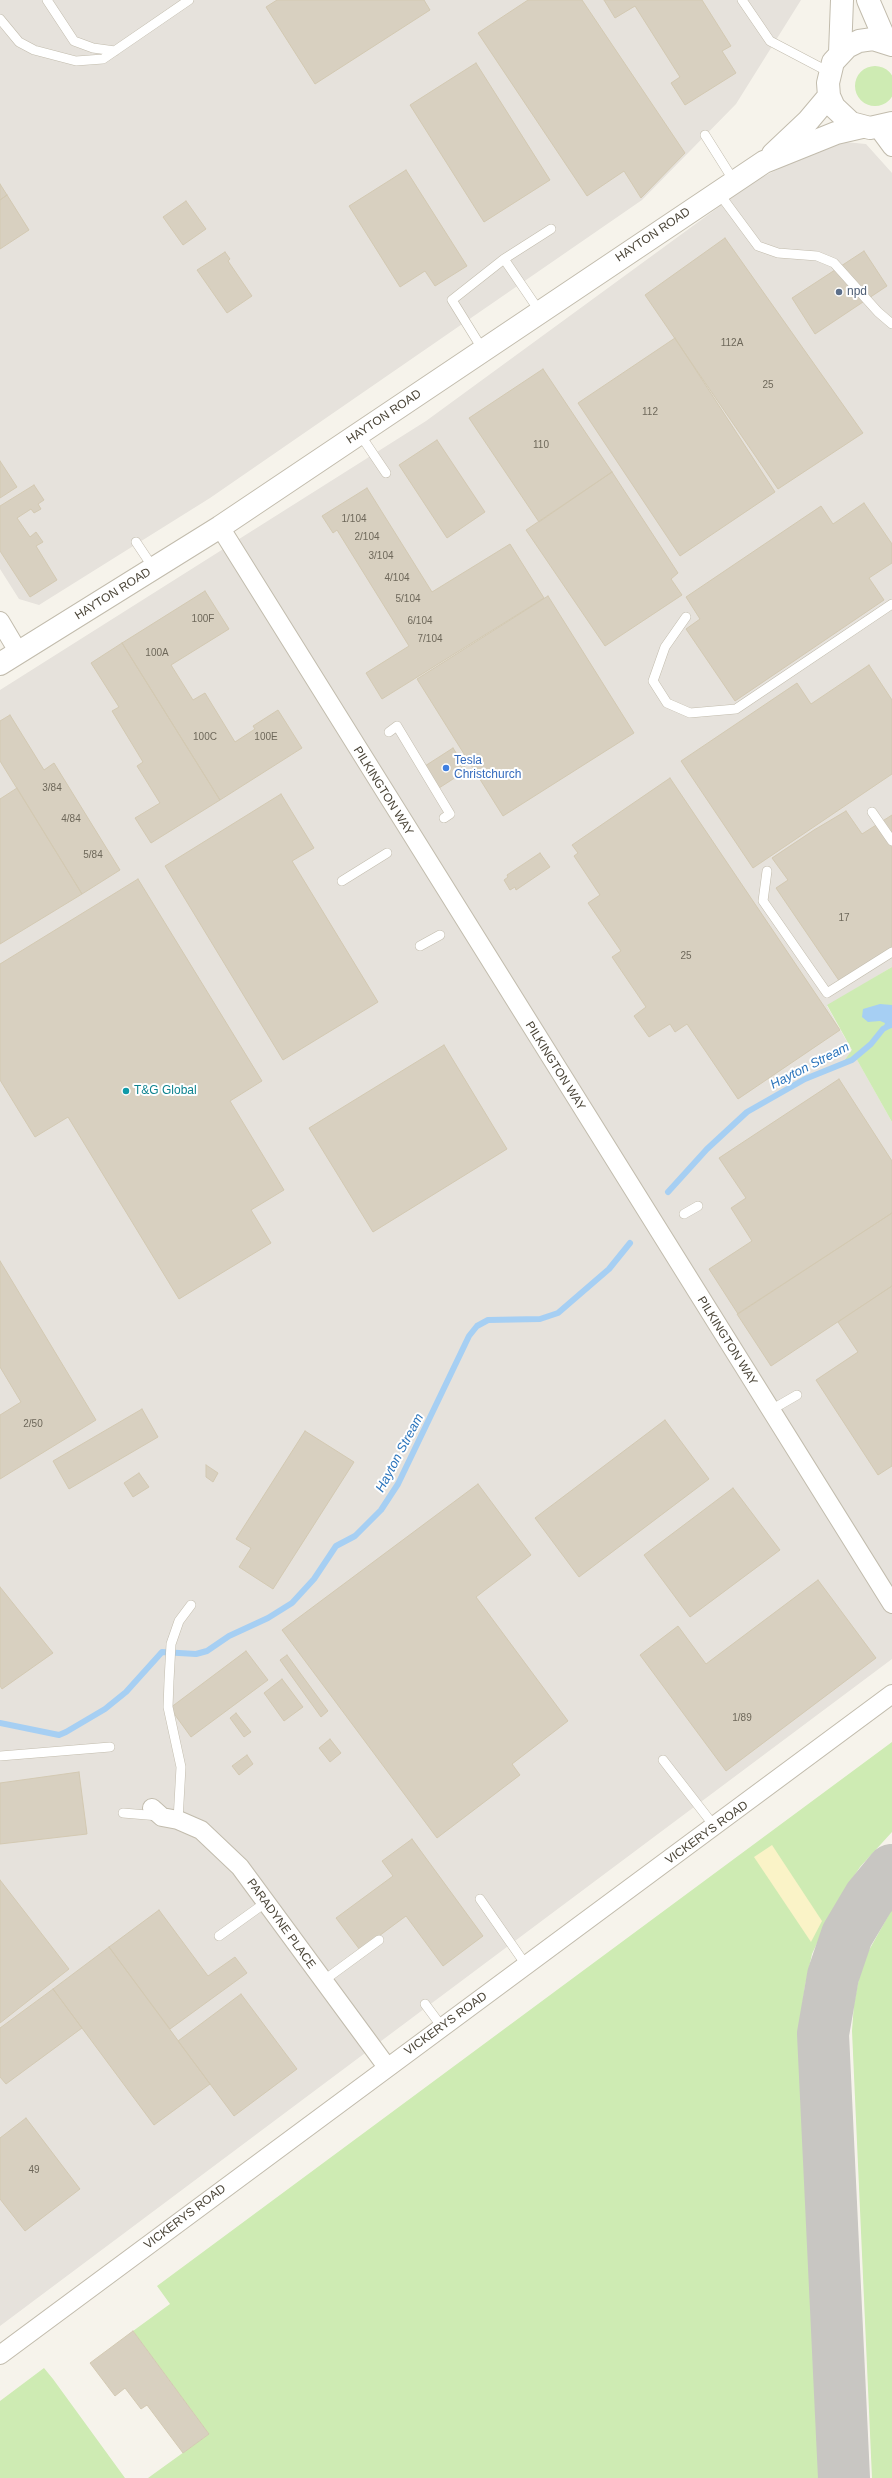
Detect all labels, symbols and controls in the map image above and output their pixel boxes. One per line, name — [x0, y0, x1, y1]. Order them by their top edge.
street label: HAYTON ROAD — [613, 205, 693, 265]
place label: npd — [847, 285, 867, 299]
marker: npd — [834, 287, 844, 297]
house number: 112A — [721, 337, 743, 349]
house number: 25 — [762, 379, 774, 391]
street label: HAYTON ROAD — [344, 387, 424, 447]
house number: 112 — [642, 406, 658, 418]
house number: 110 — [533, 439, 549, 451]
house number: 1/104 — [341, 513, 367, 525]
house number: 2/104 — [354, 531, 380, 543]
house number: 3/104 — [368, 550, 394, 562]
street label: HAYTON ROAD — [72, 565, 154, 623]
house number: 4/104 — [384, 572, 410, 584]
house number: 5/104 — [395, 593, 421, 605]
house number: 100F — [192, 613, 214, 625]
house number: 6/104 — [407, 615, 433, 627]
house number: 7/104 — [417, 633, 443, 645]
house number: 100A — [145, 647, 169, 659]
house number: 100C — [193, 731, 217, 743]
house number: 100E — [254, 731, 278, 743]
street label: PILKINGTON WAY — [350, 744, 416, 838]
place label: Tesla Christchurch — [454, 754, 521, 782]
marker: Tesla Christchurch — [441, 763, 451, 773]
house number: 3/84 — [42, 782, 62, 794]
house number: 4/84 — [61, 813, 81, 825]
house number: 5/84 — [83, 849, 103, 861]
house number: 17 — [838, 912, 850, 924]
house number: 25 — [680, 950, 692, 962]
street label: PILKINGTON WAY — [522, 1019, 588, 1113]
water label: Hayton Stream — [768, 1039, 852, 1093]
place label: T&G Global — [134, 1084, 197, 1098]
marker: T&G Global — [121, 1086, 131, 1096]
street label: PILKINGTON WAY — [694, 1294, 760, 1388]
water label: Hayton Stream — [373, 1411, 427, 1495]
house number: 2/50 — [23, 1418, 43, 1430]
house number: 1/89 — [732, 1712, 752, 1724]
street label: VICKERYS ROAD — [663, 1798, 751, 1868]
street label: PARADYNE PLACE — [243, 1876, 319, 1972]
street label: VICKERYS ROAD — [402, 1989, 490, 2059]
house number: 49 — [28, 2164, 40, 2176]
street label: VICKERYS ROAD — [141, 2182, 229, 2252]

